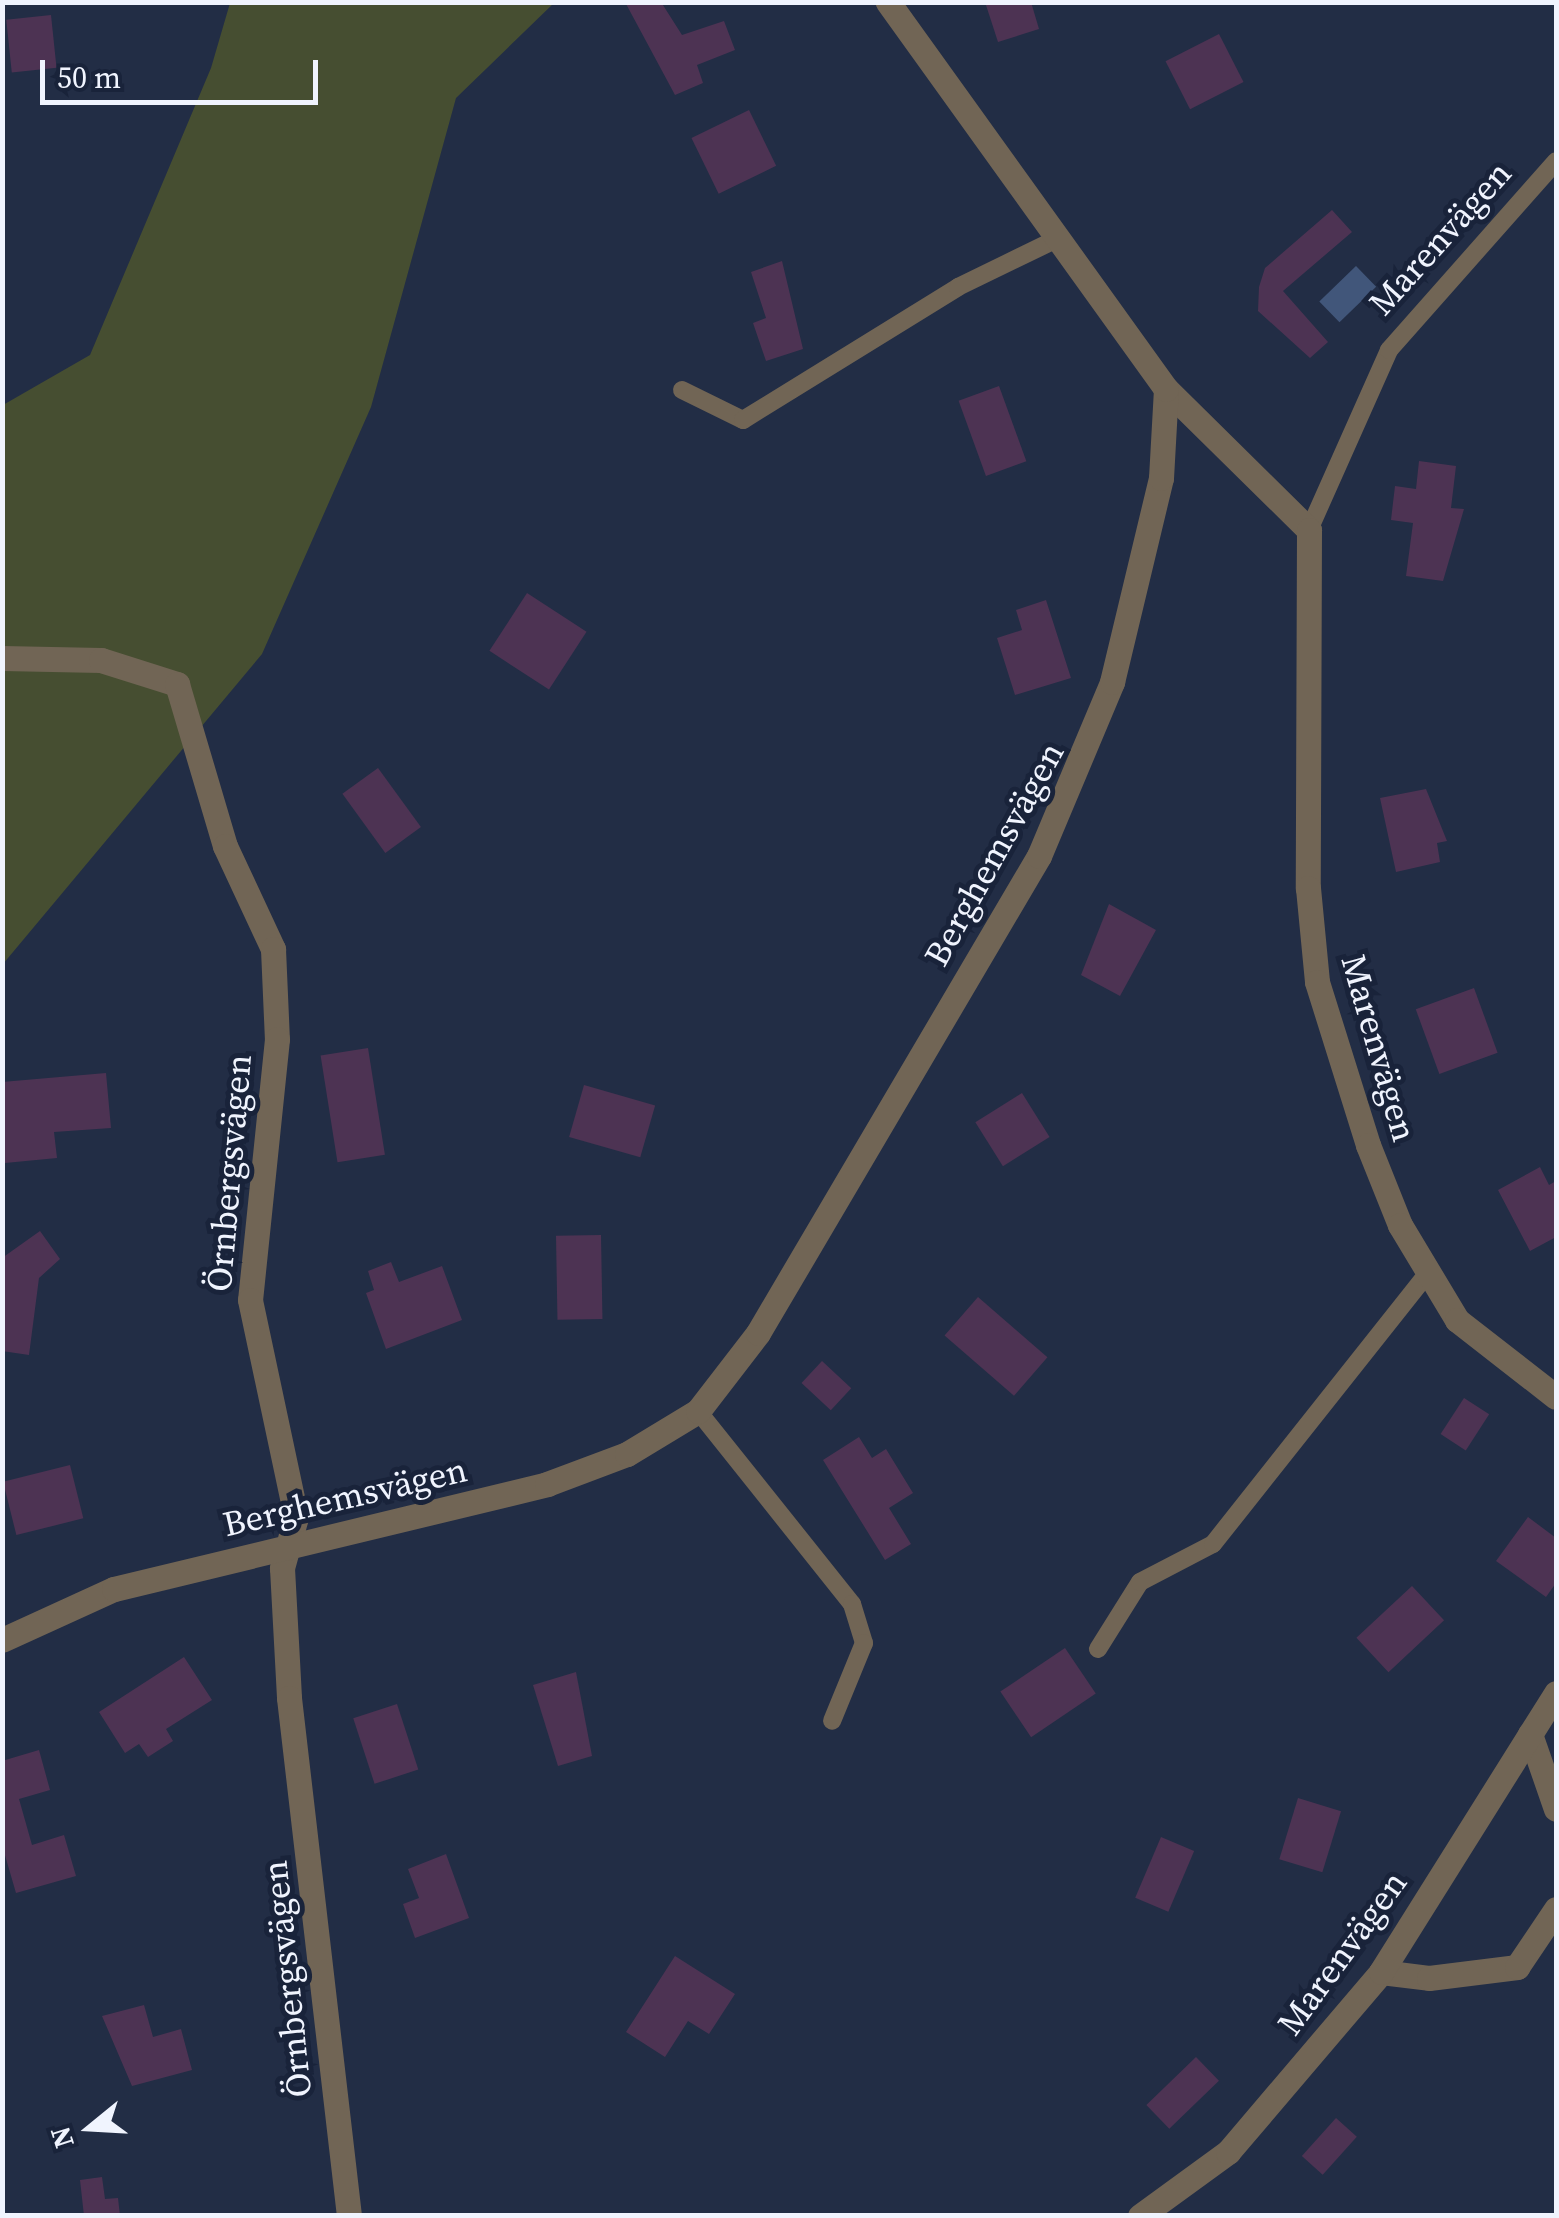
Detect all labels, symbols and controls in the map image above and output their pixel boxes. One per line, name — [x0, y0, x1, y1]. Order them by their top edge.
scale bar — [45, 40, 322, 102]
text: 50 m — [57, 57, 121, 98]
street label: Marenvägen — [1360, 152, 1520, 324]
street label: Berghemsvägen — [915, 735, 1073, 973]
street label: Marenvägen — [1332, 950, 1426, 1146]
street label: Örnbergsvägen — [198, 1053, 260, 1293]
street label: Berghemsvägen — [219, 1449, 471, 1545]
street label: Örnbergsvägen — [254, 1858, 320, 2100]
street label: Marenvägen — [1268, 1863, 1416, 2043]
north arrow — [40, 2078, 140, 2178]
text: N — [40, 2122, 83, 2153]

